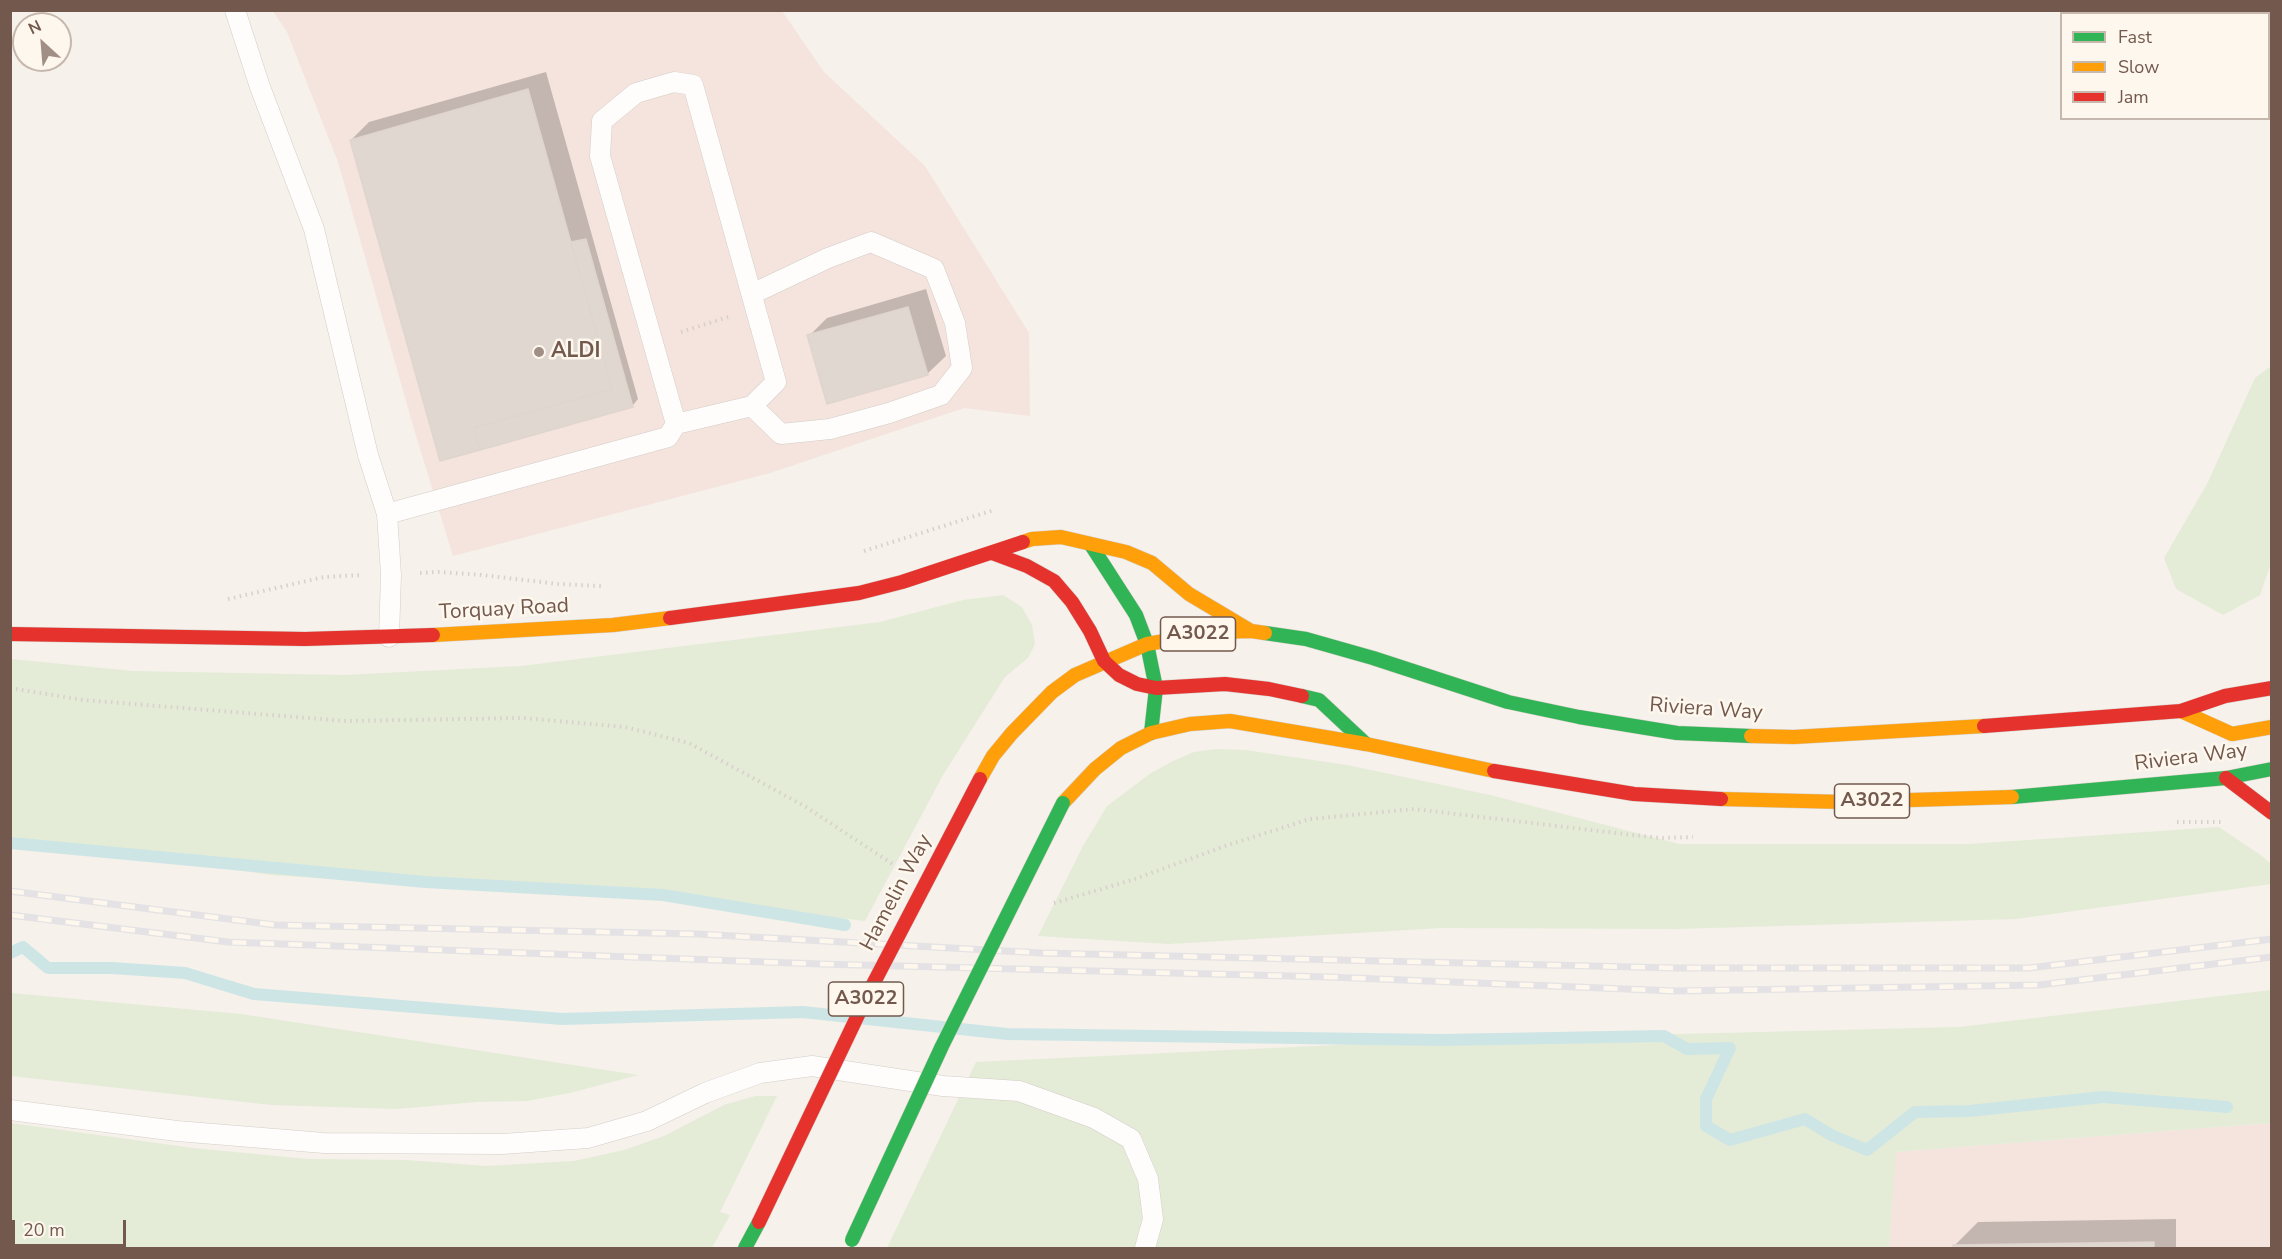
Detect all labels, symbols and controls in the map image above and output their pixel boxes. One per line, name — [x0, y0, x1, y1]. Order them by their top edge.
north arrow — [12, 12, 72, 72]
legend — [2060, 12, 2270, 120]
text: N — [25, 15, 45, 40]
text: Fast — [2118, 25, 2152, 49]
text: Slow — [2118, 55, 2159, 79]
text: Jam — [2118, 85, 2149, 109]
place label: ALDI — [551, 339, 600, 365]
marker: ALDI — [532, 345, 546, 359]
street label: Torquay Road — [438, 594, 570, 626]
road number: A3022 — [1160, 617, 1236, 651]
street label: Riviera Way — [1649, 693, 1763, 727]
street label: Riviera Way — [2133, 739, 2249, 777]
road number: A3022 — [1834, 784, 1910, 818]
street label: Hamelin Way — [856, 830, 938, 956]
road number: A3022 — [828, 982, 904, 1016]
scale bar — [15, 1208, 129, 1246]
text: 20 m — [23, 1218, 65, 1242]

